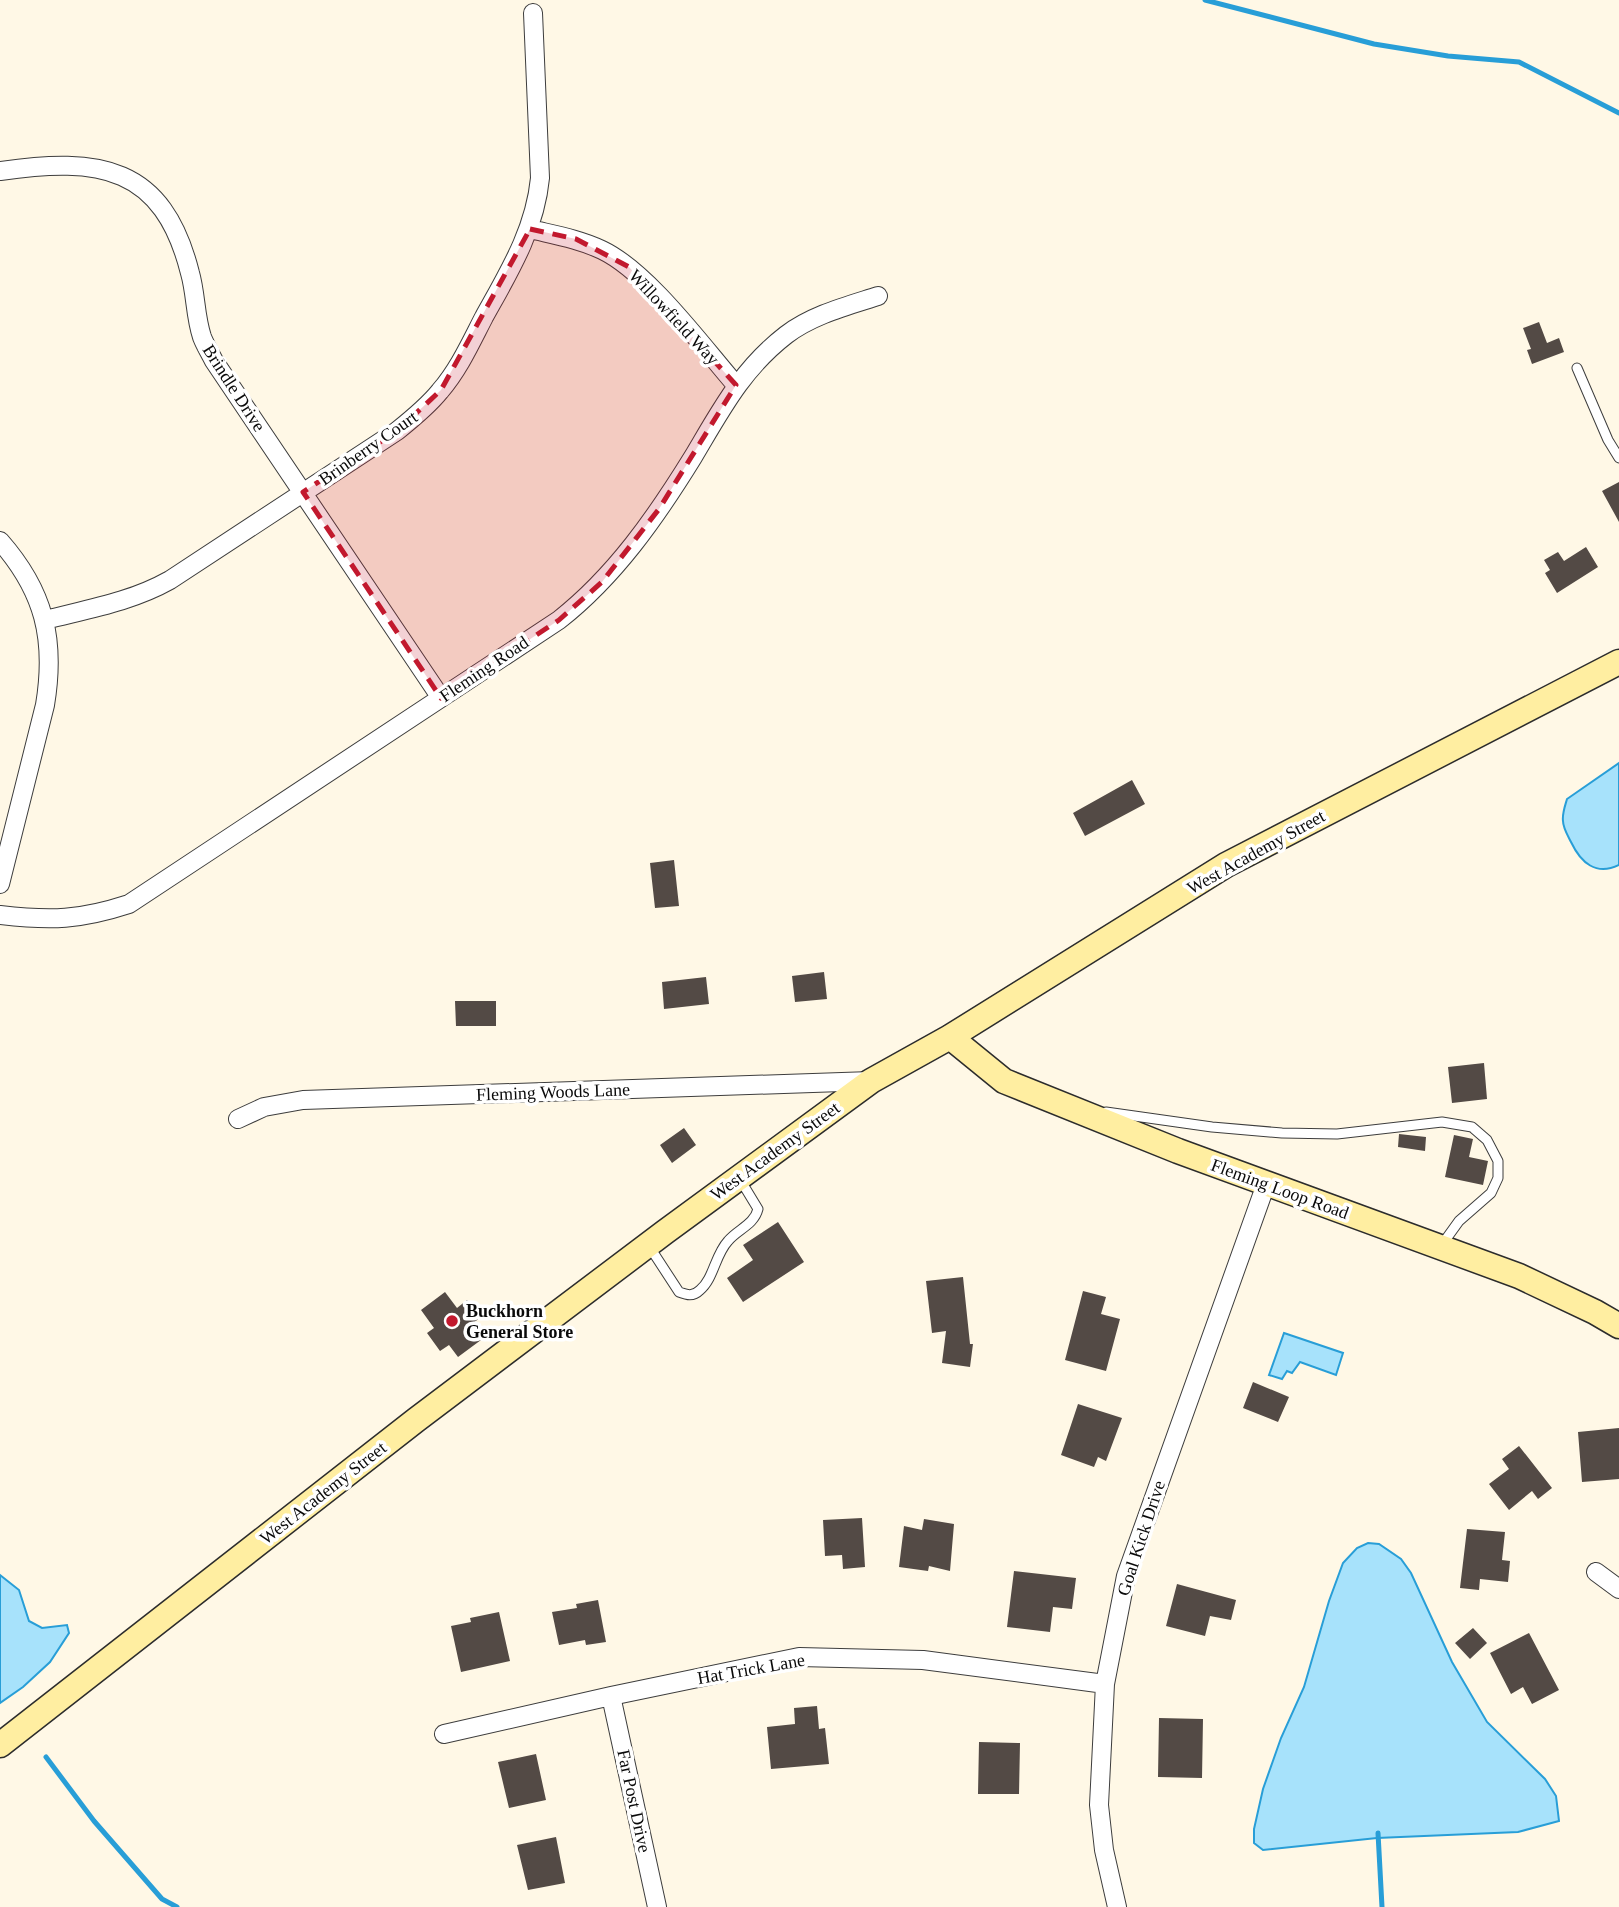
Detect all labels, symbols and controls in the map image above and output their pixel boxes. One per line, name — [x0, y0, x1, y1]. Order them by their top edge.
street label: Willowfield Way — [625, 265, 723, 369]
street label: Brindle Drive — [199, 341, 269, 435]
street label: Brinberry Court — [315, 407, 421, 489]
street label: Fleming Road — [436, 632, 532, 706]
street label: West Academy Street — [1184, 806, 1328, 898]
street label: Fleming Woods Lane — [476, 1079, 630, 1105]
street label: West Academy Street — [707, 1097, 843, 1205]
street label: Fleming Loop Road — [1208, 1155, 1352, 1223]
place label: Buckhorn General Store — [466, 1301, 573, 1342]
marker: Buckhorn General Store — [444, 1313, 460, 1329]
street label: West Academy Street — [256, 1438, 390, 1548]
street label: Goal Kick Drive — [1113, 1478, 1169, 1598]
street label: Hat Trick Lane — [696, 1650, 806, 1688]
street label: Far Post Drive — [613, 1748, 655, 1854]

